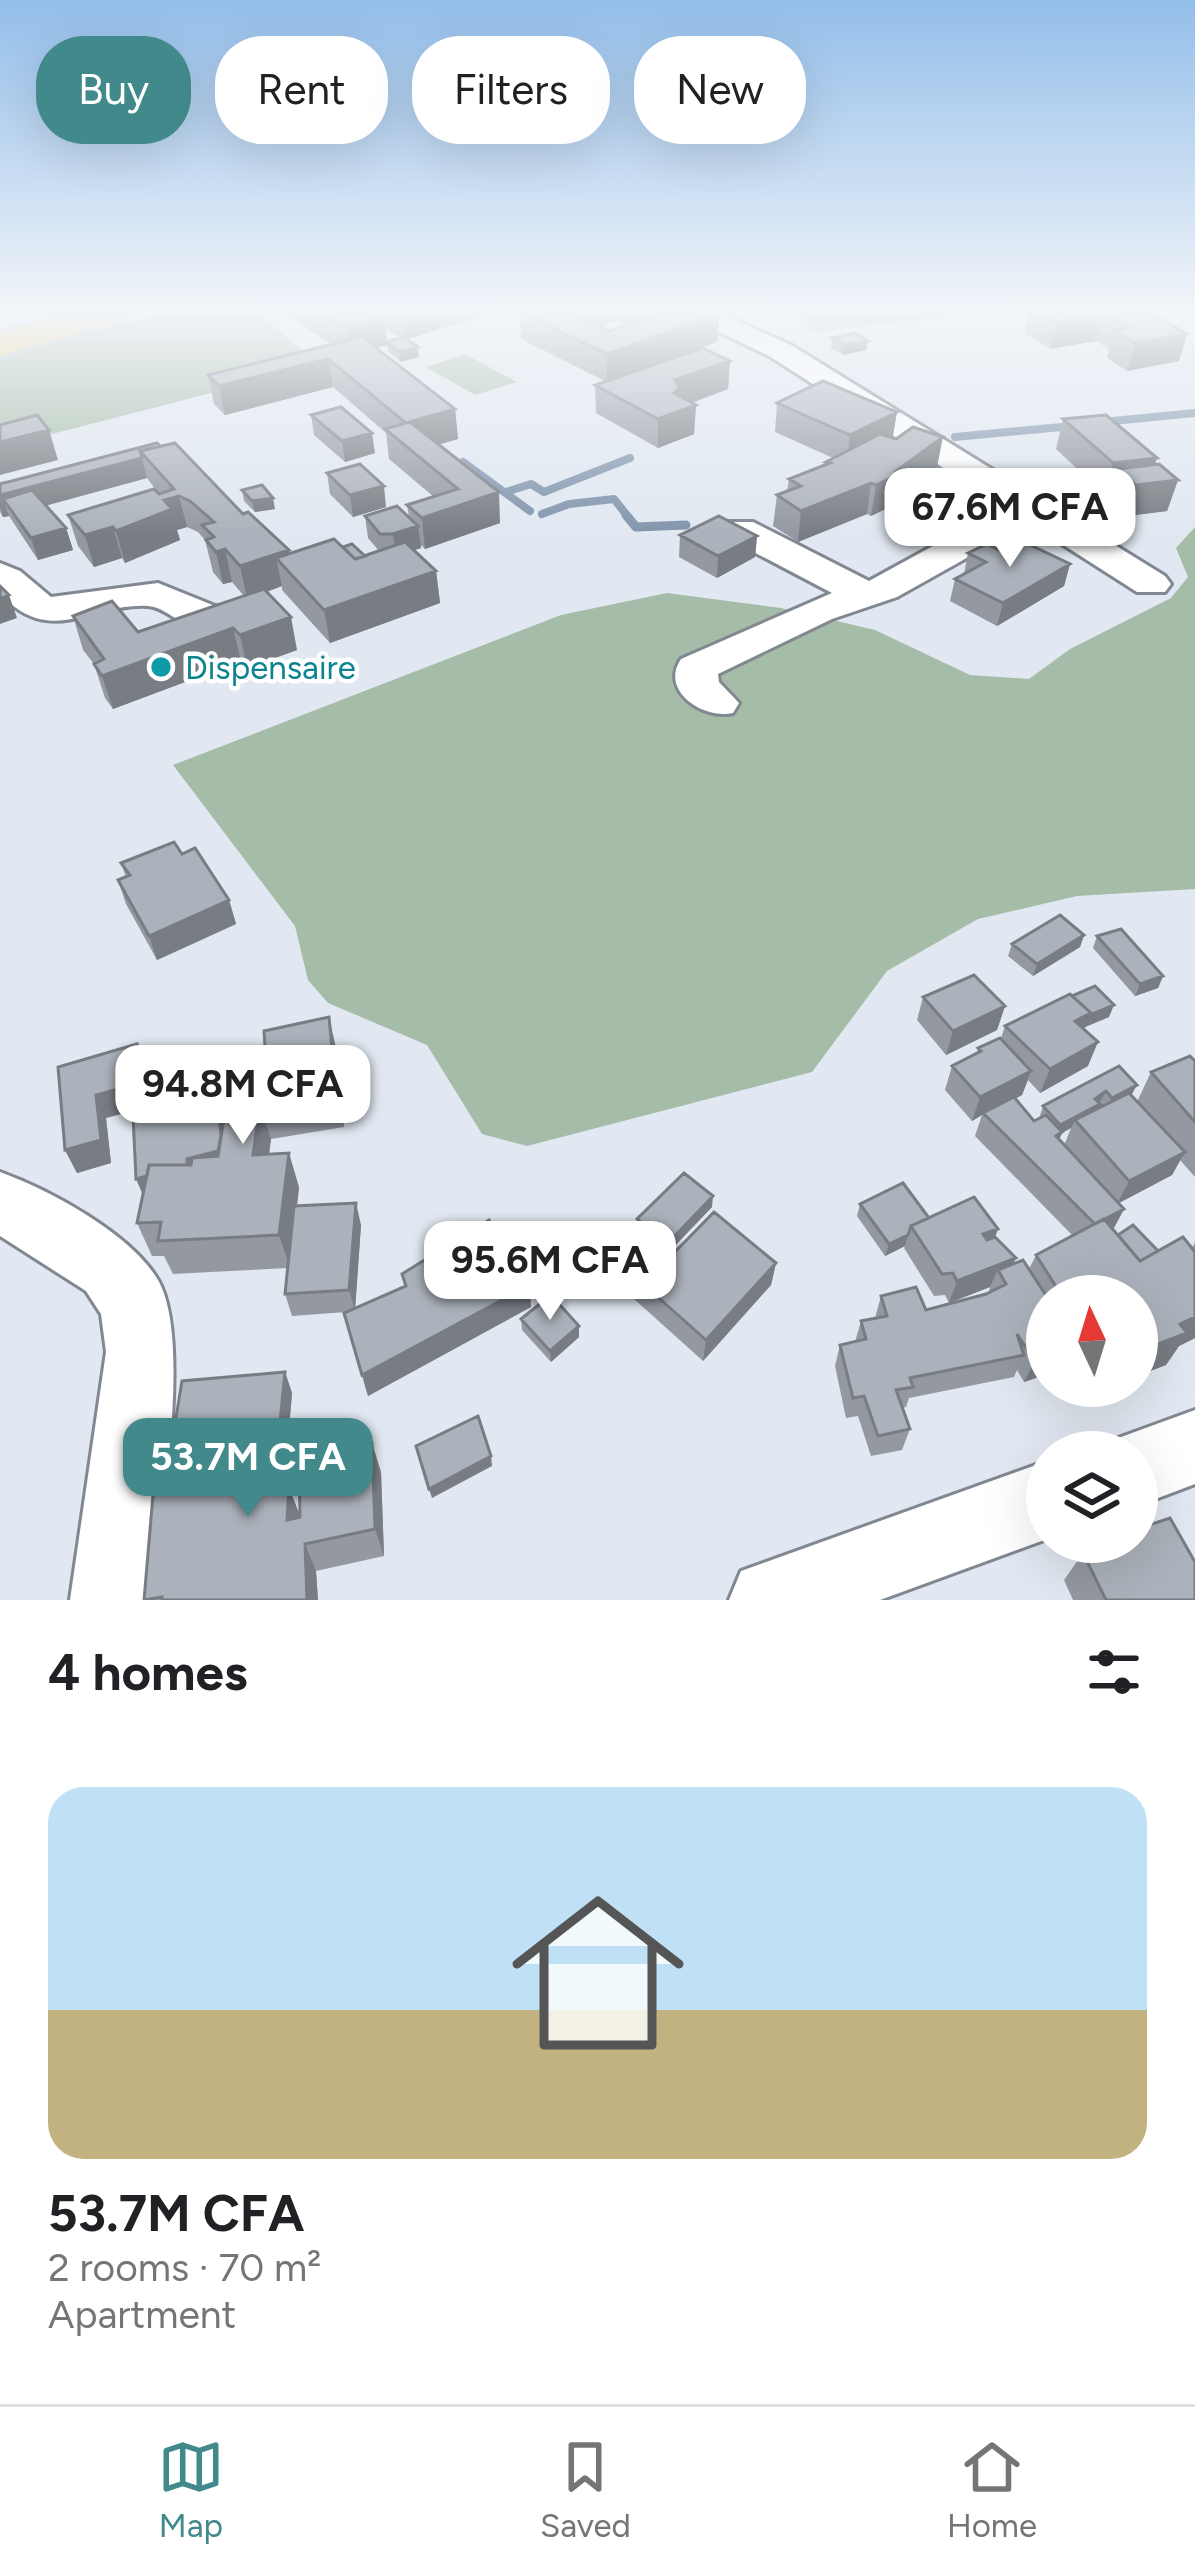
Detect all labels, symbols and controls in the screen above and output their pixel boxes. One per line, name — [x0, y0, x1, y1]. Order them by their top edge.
chip: Buy — [36, 36, 191, 144]
chip: Rent — [215, 36, 388, 144]
chip: Filters — [412, 36, 610, 144]
chip: New — [634, 36, 806, 144]
pin: 67.6M CFA — [873, 468, 1147, 570]
text: 67.6M CFA — [911, 483, 1109, 530]
place label: Dispensaire — [185, 648, 356, 687]
marker: Dispensaire — [148, 654, 174, 680]
pin: 94.8M CFA — [106, 1045, 380, 1147]
text: 94.8M CFA — [142, 1060, 344, 1107]
pin: 95.6M CFA — [413, 1221, 687, 1323]
text: 95.6M CFA — [451, 1236, 649, 1283]
north arrow — [1026, 1275, 1158, 1407]
map controls — [1026, 1275, 1158, 1563]
pin: 53.7M CFA — [111, 1418, 385, 1520]
button: layers — [1026, 1431, 1158, 1563]
text: 53.7M CFA — [150, 1433, 346, 1480]
icon: filters — [1081, 1639, 1147, 1705]
text: 4 homes — [48, 1642, 248, 1703]
icon: home — [490, 1865, 706, 2081]
text: 53.7M CFA — [48, 2183, 304, 2244]
text: 2 rooms · 70 m² — [48, 2244, 321, 2291]
text: Apartment — [48, 2291, 236, 2338]
tab: Map — [158, 2434, 224, 2545]
tab: Saved — [540, 2434, 631, 2545]
tab: Home — [947, 2434, 1037, 2545]

